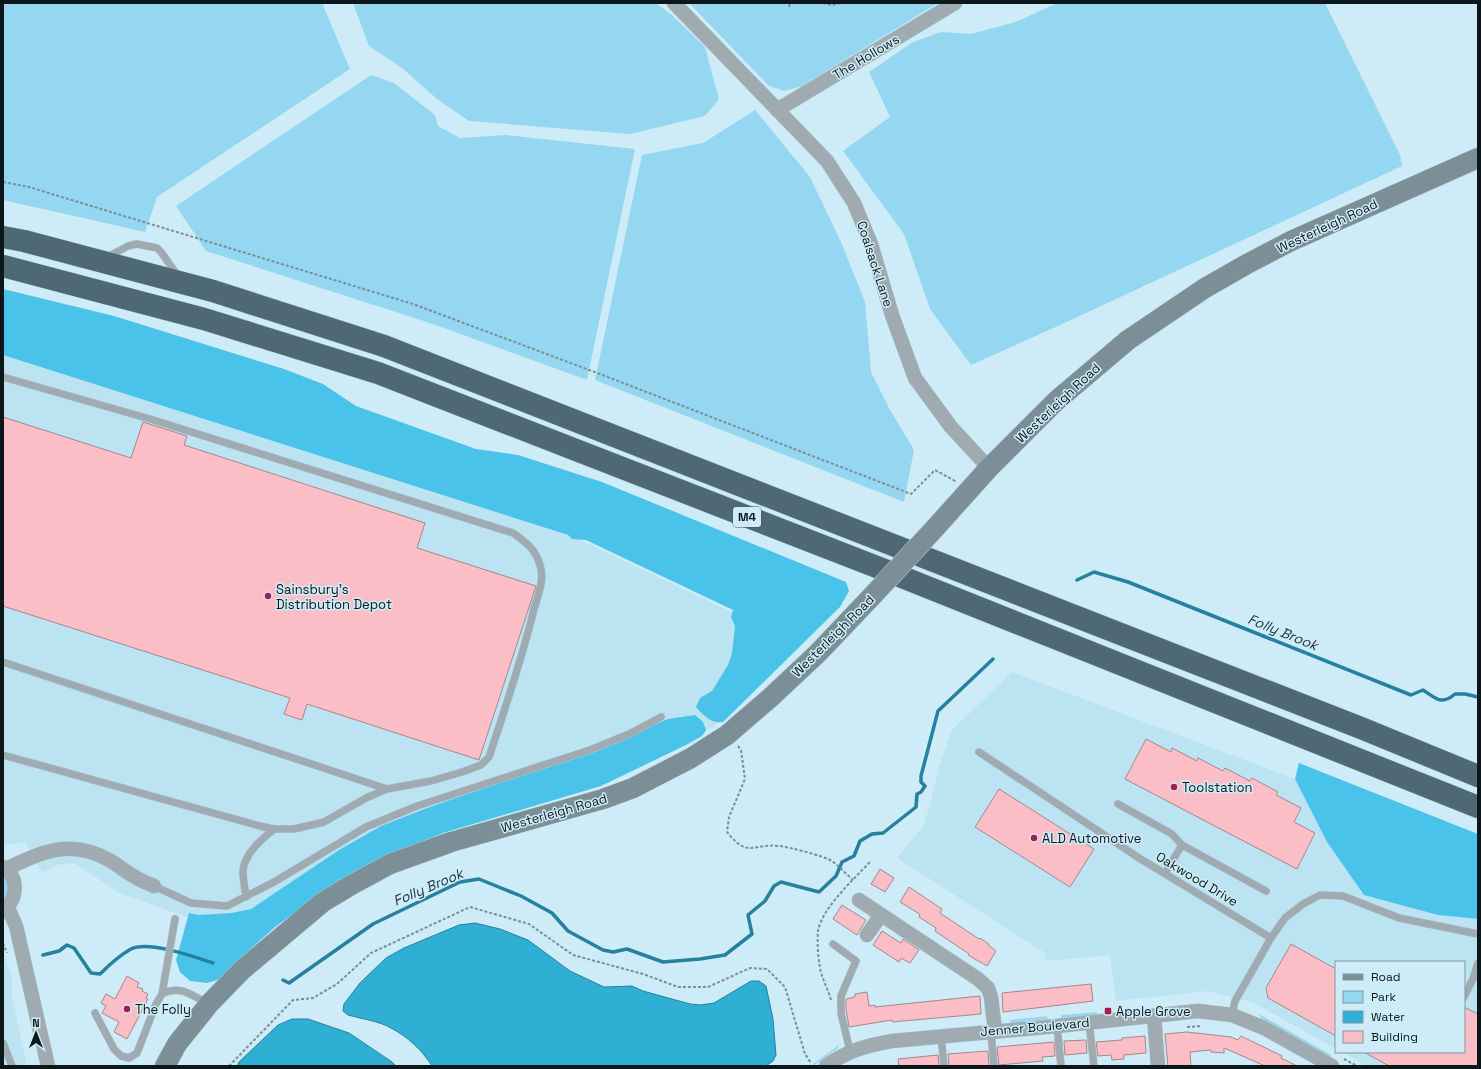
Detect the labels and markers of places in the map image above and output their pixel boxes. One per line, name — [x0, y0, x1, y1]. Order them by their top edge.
place label: Sainsbury's Distribution Depot — [276, 581, 392, 613]
marker: Sainsbury's Distribution Depot — [263, 591, 273, 601]
place label: Toolstation — [1182, 779, 1252, 796]
marker: Toolstation — [1169, 782, 1179, 792]
place label: ALD Automotive — [1042, 830, 1142, 847]
marker: ALD Automotive — [1029, 833, 1039, 843]
place label: The Folly — [135, 1001, 191, 1018]
place label: Apple Grove — [1116, 1003, 1191, 1020]
marker: The Folly — [122, 1004, 132, 1014]
marker: Apple Grove — [1103, 1006, 1113, 1016]

